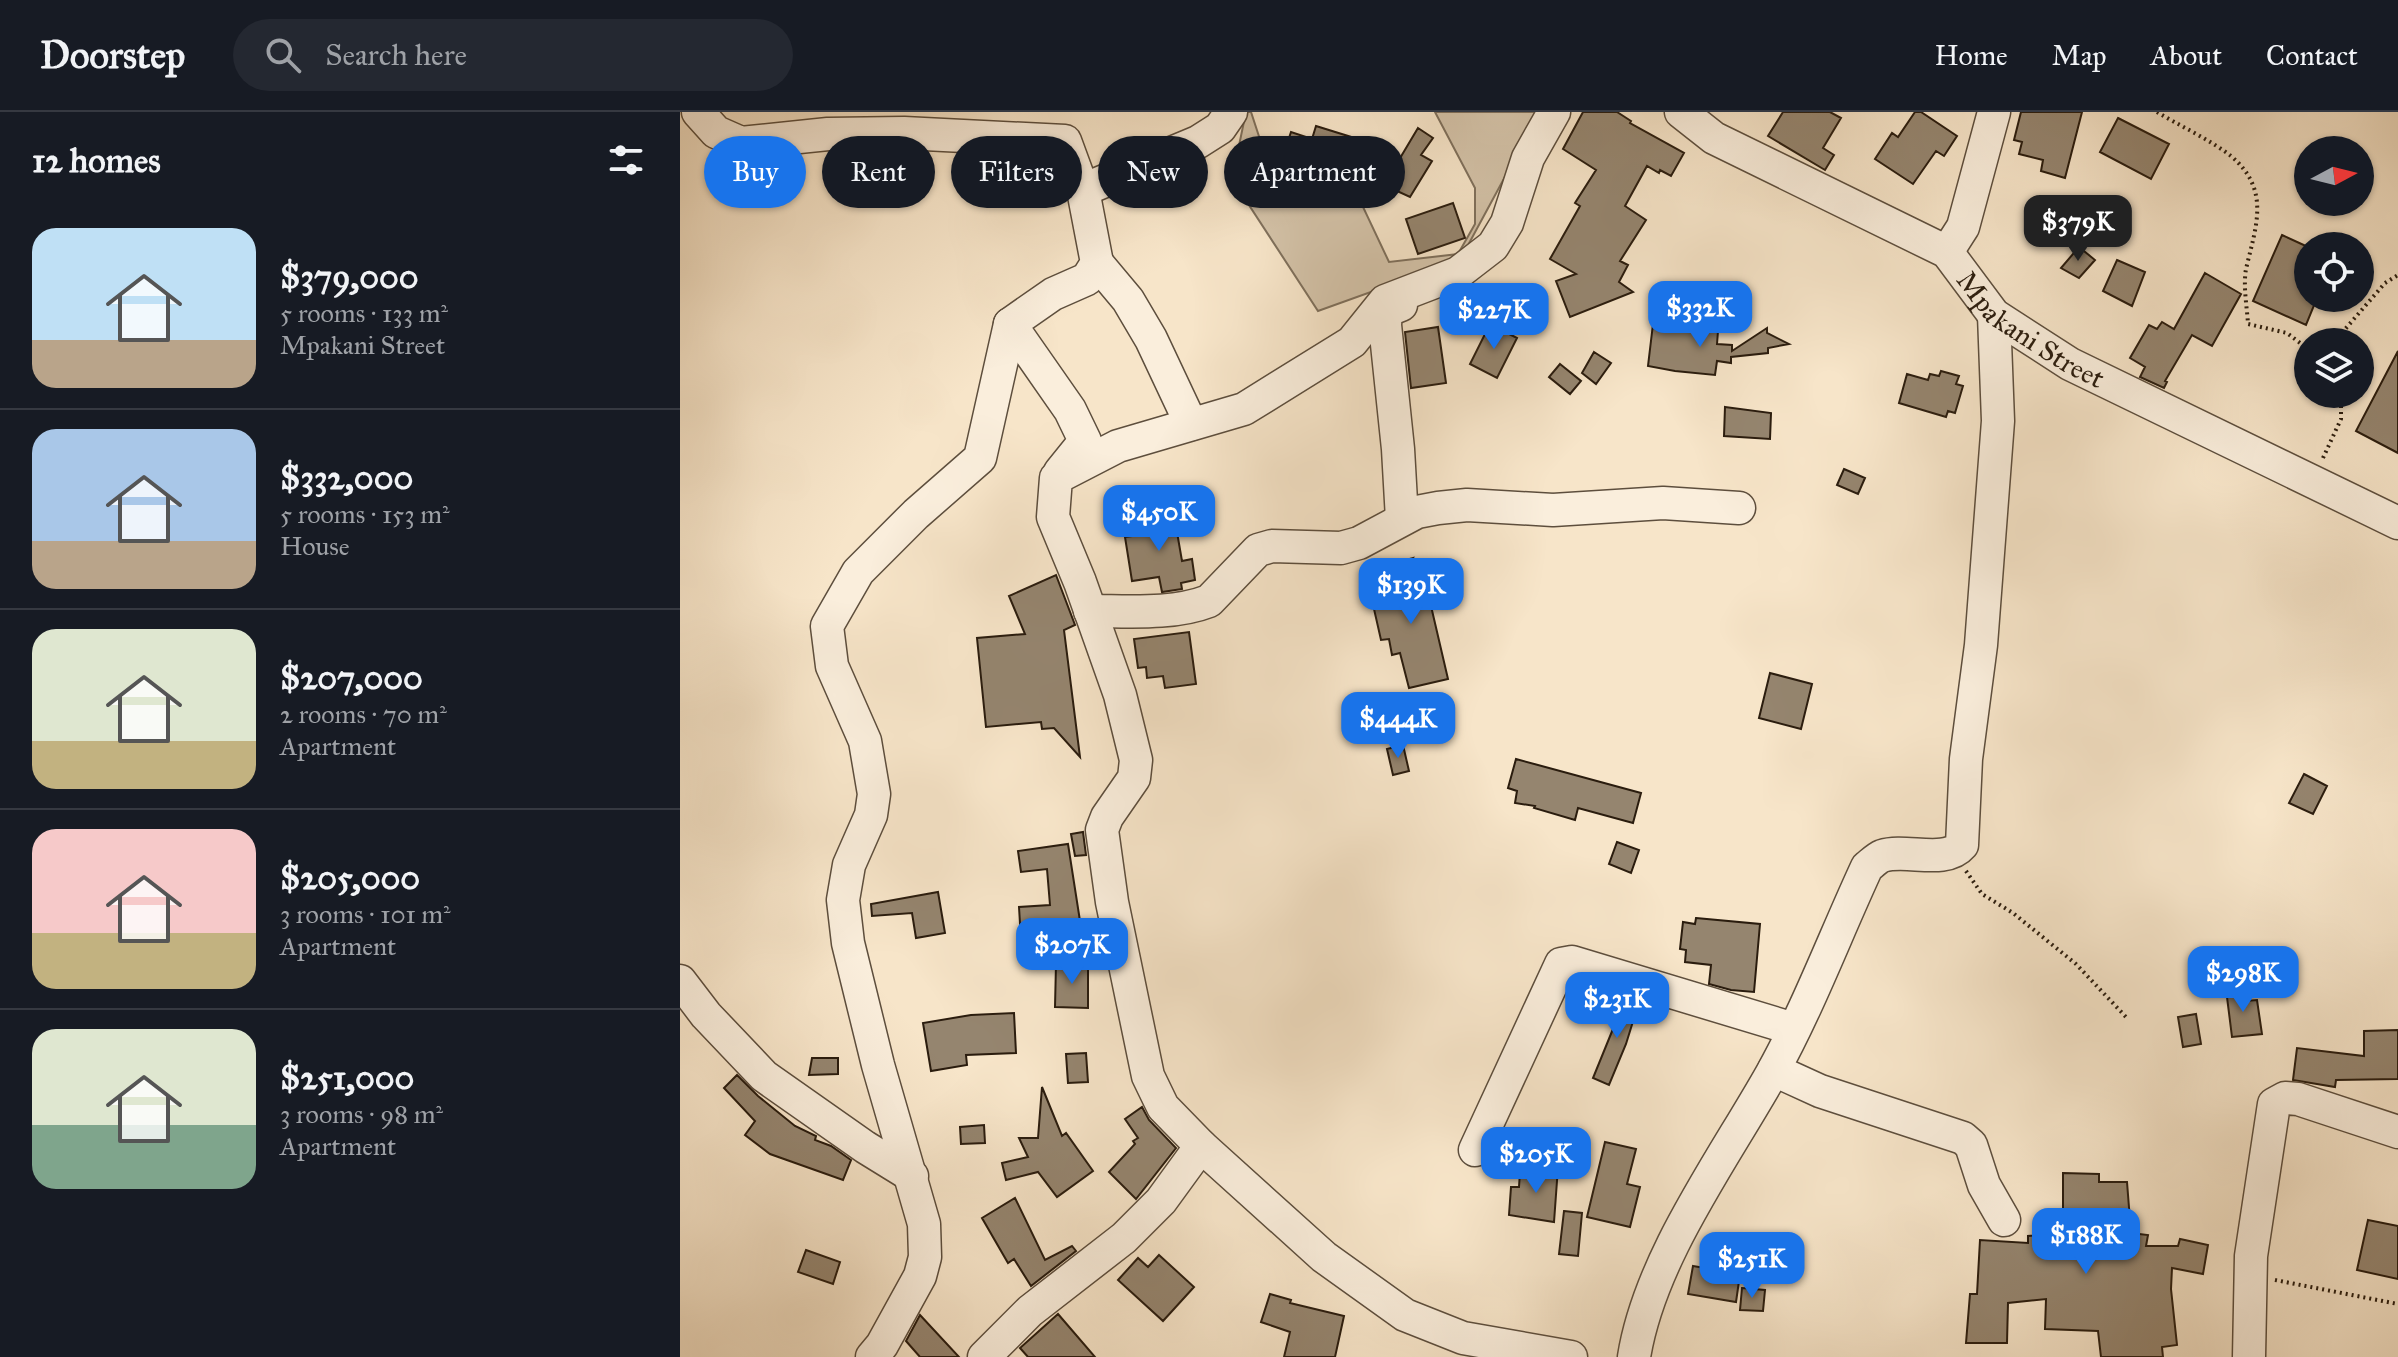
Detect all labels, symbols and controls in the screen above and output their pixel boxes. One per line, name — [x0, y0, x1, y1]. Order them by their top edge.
search box — [233, 19, 793, 91]
text: Doorstep — [40, 32, 185, 78]
icon: search — [261, 33, 305, 77]
text: Search here — [325, 37, 467, 73]
text: Home — [1935, 38, 2008, 73]
text: Map — [2052, 38, 2106, 73]
text: About — [2150, 38, 2222, 73]
text: Contact — [2266, 38, 2358, 73]
chip: Buy — [704, 136, 806, 208]
chip: Rent — [822, 136, 935, 208]
chip: Filters — [951, 136, 1082, 208]
chip: New — [1098, 136, 1208, 208]
chip: Apartment — [1224, 136, 1405, 208]
north arrow — [2294, 136, 2374, 216]
map controls — [2294, 136, 2374, 408]
icon: filters — [604, 138, 648, 182]
text: 12 homes — [32, 140, 161, 181]
pin: $379K — [2022, 195, 2134, 263]
text: $379K — [2042, 205, 2114, 237]
button: locate — [2294, 232, 2374, 312]
text: $379,000 — [280, 256, 419, 297]
icon: home — [96, 260, 192, 356]
street label: Mpakani Street — [1949, 264, 2110, 396]
pin: $332K — [1644, 281, 1756, 349]
pin: $227K — [1438, 283, 1550, 351]
text: $332K — [1666, 291, 1734, 323]
text: $227K — [1458, 293, 1530, 325]
text: 5 rooms · 133 m² — [280, 297, 448, 329]
button: layers — [2294, 328, 2374, 408]
text: Mpakani Street — [280, 329, 445, 361]
text: $332,000 — [280, 457, 413, 498]
icon: home — [96, 461, 192, 557]
pin: $450K — [1103, 485, 1215, 553]
text: $450K — [1121, 495, 1197, 527]
text: 5 rooms · 153 m² — [280, 498, 450, 530]
text: House — [280, 530, 350, 562]
pin: $139K — [1355, 558, 1467, 626]
text: $139K — [1377, 568, 1445, 600]
text: $207,000 — [280, 657, 423, 698]
icon: home — [96, 661, 192, 757]
pin: $444K — [1342, 692, 1454, 760]
text: 2 rooms · 70 m² — [280, 698, 447, 730]
text: $444K — [1359, 702, 1437, 734]
text: Apartment — [280, 730, 396, 762]
text: $205,000 — [280, 857, 420, 898]
icon: home — [96, 861, 192, 957]
text: 3 rooms · 101 m² — [280, 898, 451, 930]
pin: $207K — [1016, 918, 1128, 986]
text: $207K — [1034, 928, 1110, 960]
text: Apartment — [280, 930, 396, 962]
pin: $298K — [2187, 946, 2299, 1014]
text: $298K — [2206, 956, 2280, 988]
pin: $231K — [1561, 972, 1673, 1040]
text: $231K — [1583, 982, 1651, 1014]
text: $251,000 — [280, 1057, 414, 1098]
icon: home — [96, 1061, 192, 1157]
text: 3 rooms · 98 m² — [280, 1098, 443, 1130]
pin: $205K — [1480, 1127, 1592, 1195]
text: Apartment — [280, 1130, 396, 1162]
text: $205K — [1499, 1137, 1573, 1169]
pin: $188K — [2030, 1208, 2142, 1276]
text: $188K — [2050, 1218, 2122, 1250]
pin: $251K — [1696, 1232, 1808, 1300]
text: $251K — [1717, 1242, 1787, 1274]

